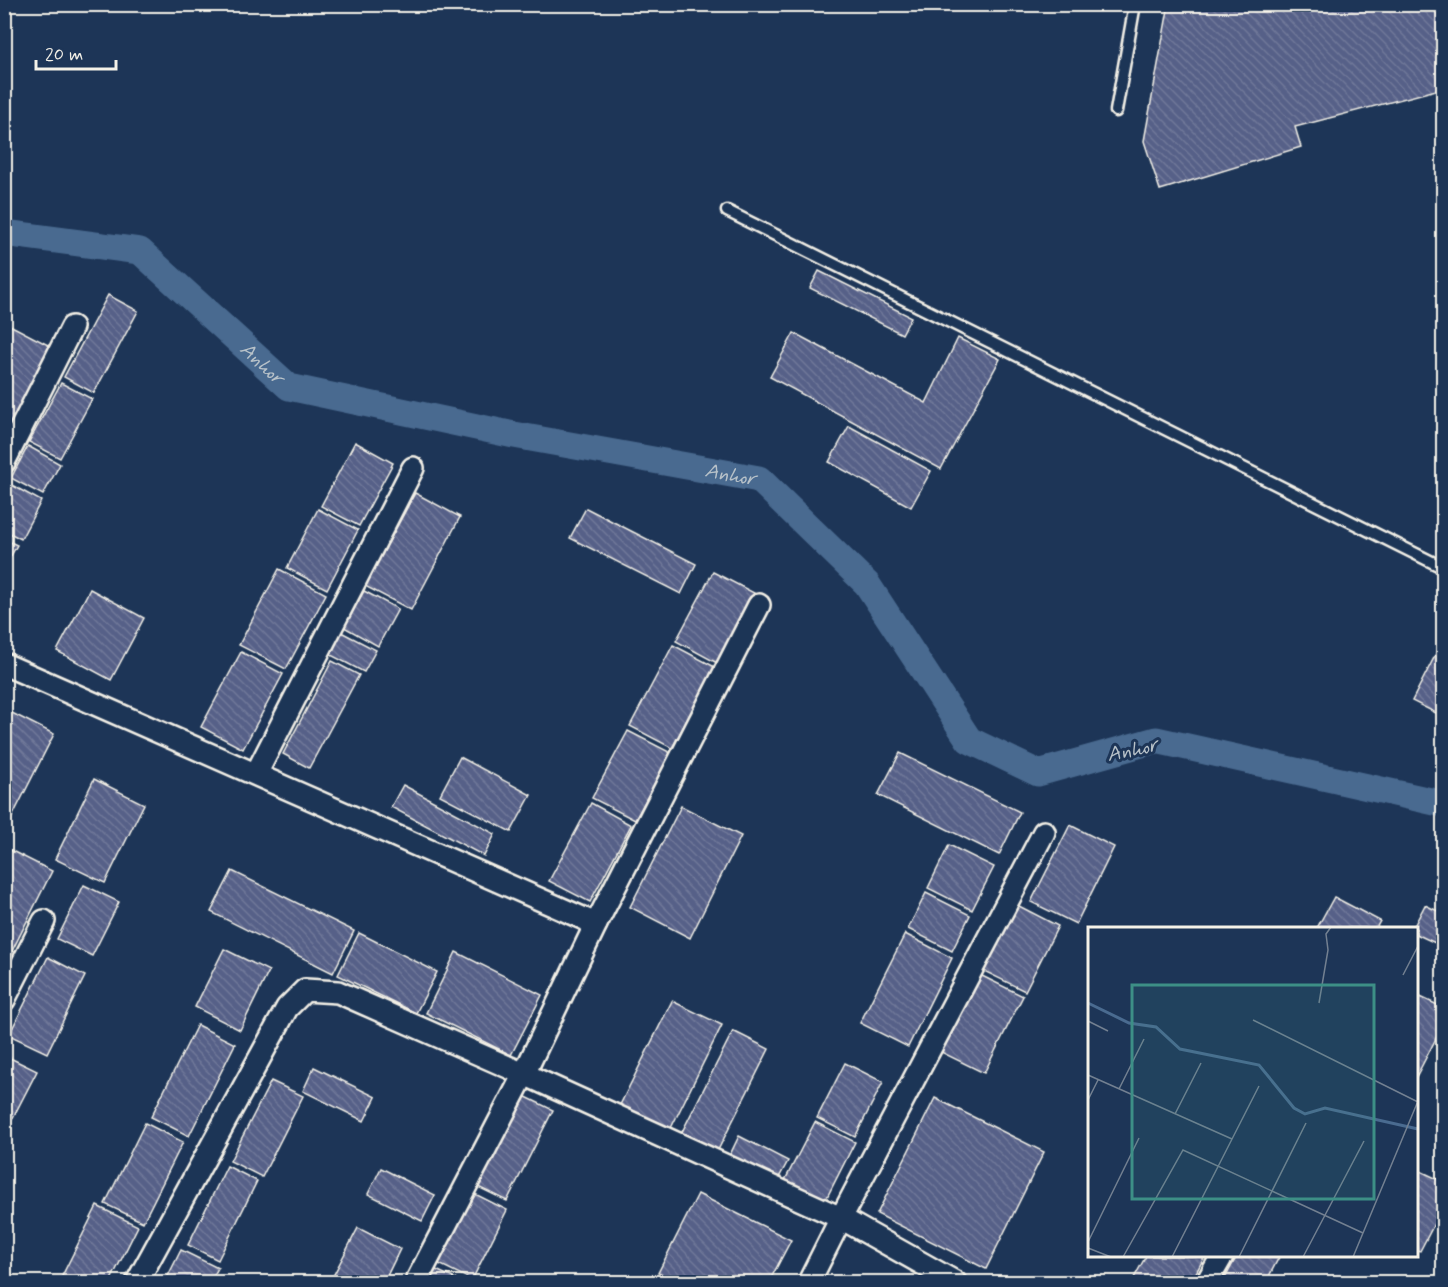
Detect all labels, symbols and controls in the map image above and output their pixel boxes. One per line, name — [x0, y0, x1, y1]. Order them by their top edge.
scale bar — [36, 33, 116, 71]
text: 20 m — [45, 43, 83, 67]
water label: Anhor — [233, 336, 292, 393]
water label: Anhor — [702, 457, 760, 494]
water label: Anhor — [1104, 730, 1162, 769]
inset map — [1088, 927, 1418, 1257]

